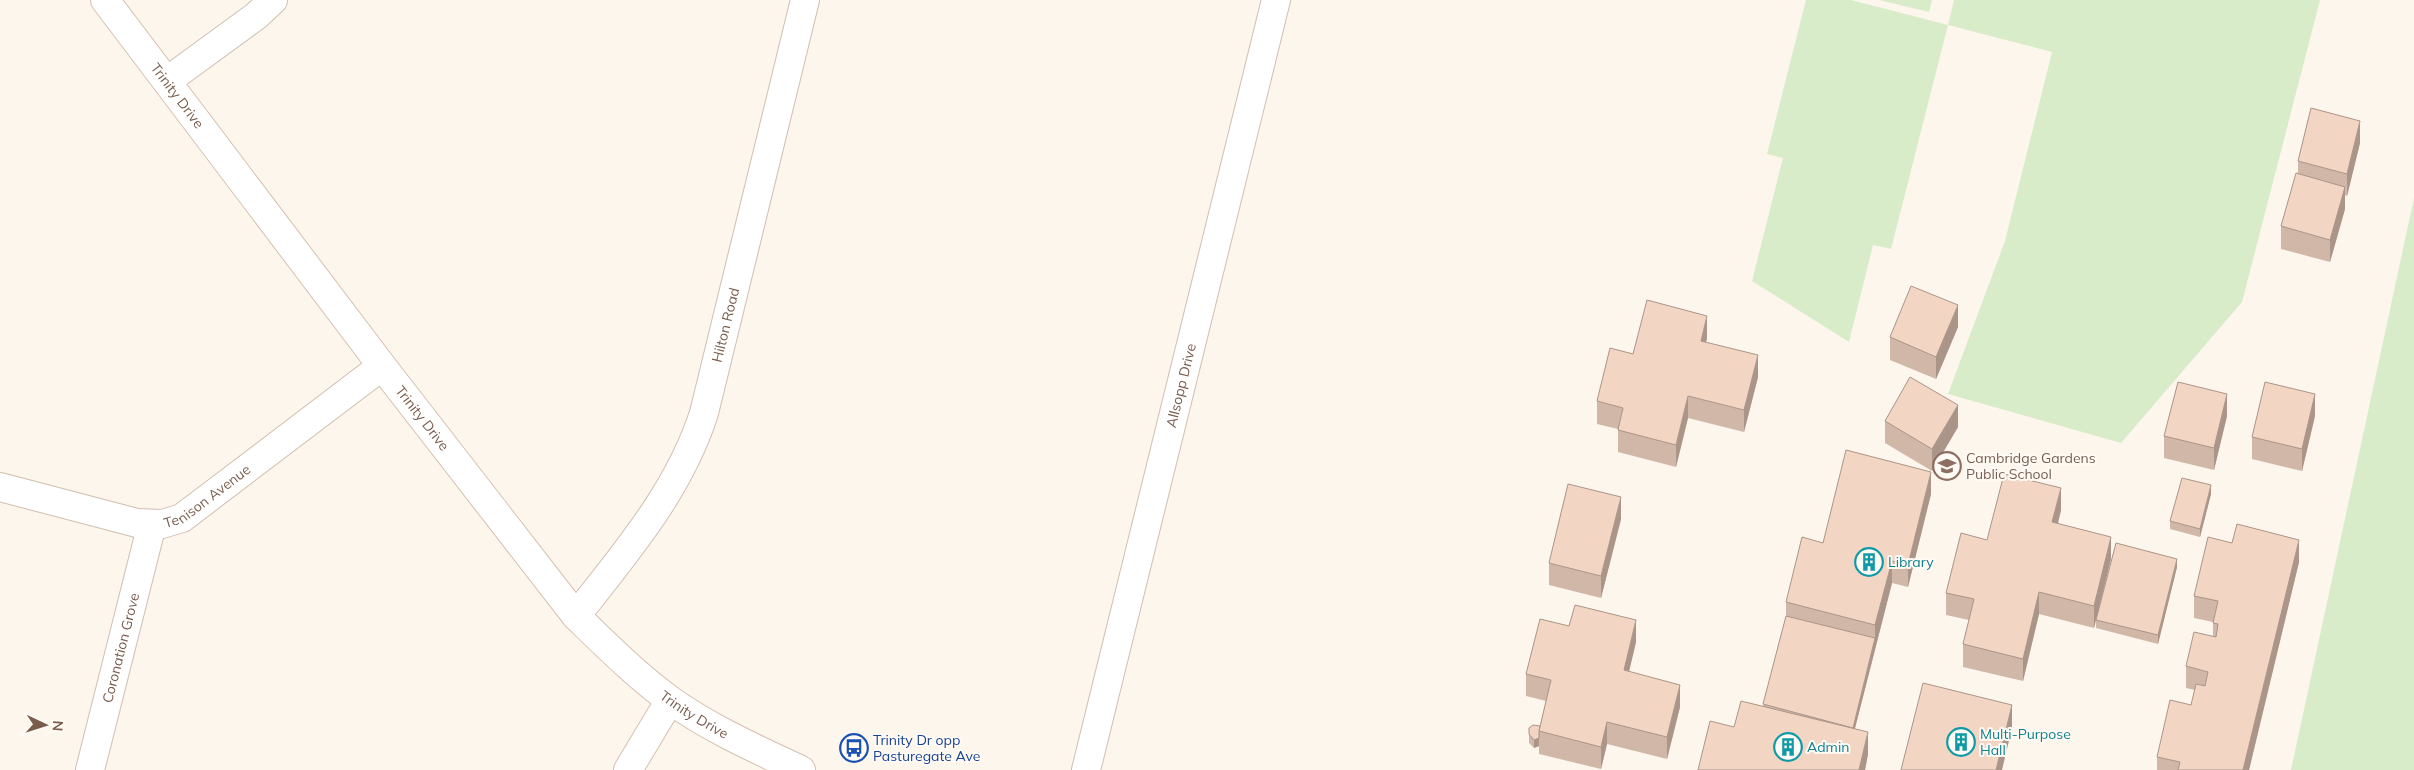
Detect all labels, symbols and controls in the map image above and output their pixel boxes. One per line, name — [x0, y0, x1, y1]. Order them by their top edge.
street label: Trinity Drive — [147, 59, 208, 132]
street label: Hilton Road — [708, 286, 743, 364]
street label: Allsopp Drive — [1162, 341, 1200, 430]
street label: Trinity Drive — [392, 382, 453, 454]
place label: Cambridge Gardens Public School — [1966, 449, 2096, 483]
school or university icon: Cambridge Gardens Public School — [1932, 451, 1962, 481]
street label: Tenison Avenue — [162, 460, 254, 532]
building icon: Library — [1854, 547, 1884, 577]
place label: Library — [1888, 553, 1934, 571]
street label: Coronation Grove — [98, 591, 143, 705]
street label: Trinity Drive — [656, 687, 732, 743]
north arrow — [20, 700, 70, 750]
text: N — [49, 720, 67, 732]
place label: Multi-Purpose Hall — [1980, 725, 2071, 759]
building icon: Multi-Purpose Hall — [1946, 727, 1976, 757]
place label: Trinity Dr opp Pasturegate Ave — [873, 731, 980, 765]
building icon: Admin — [1773, 732, 1803, 762]
bus stop icon: Trinity Dr opp Pasturegate Ave — [839, 733, 869, 763]
place label: Admin — [1807, 738, 1849, 756]

